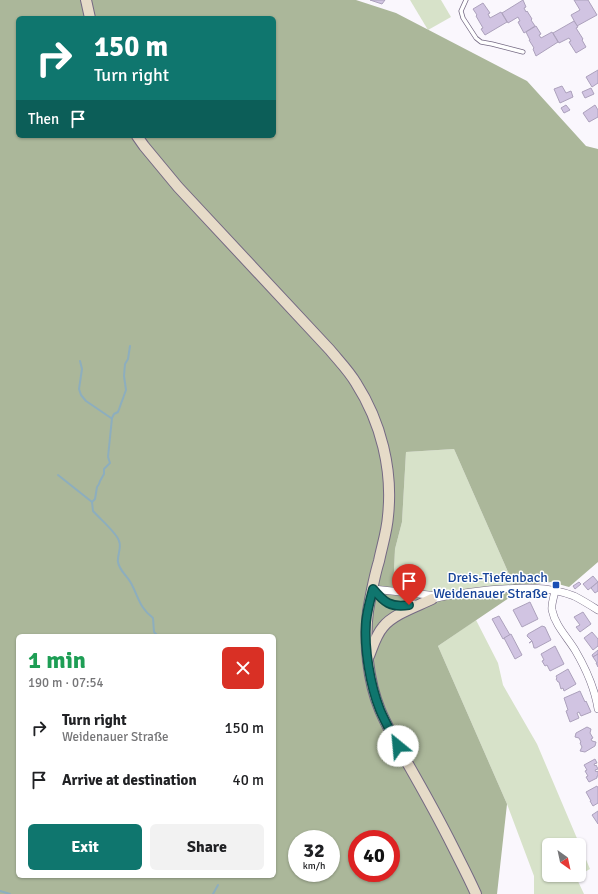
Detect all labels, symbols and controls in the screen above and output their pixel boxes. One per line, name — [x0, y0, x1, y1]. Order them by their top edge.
text: 150 m — [94, 30, 168, 64]
icon: right — [28, 32, 80, 84]
text: Turn right — [94, 64, 169, 86]
icon: arrive — [67, 108, 89, 130]
text: Then — [28, 110, 59, 128]
pin — [392, 564, 426, 605]
place label: Dreis-Tiefenbach Weidenauer Straße — [433, 569, 548, 602]
icon: arrive — [398, 570, 420, 592]
marker: Dreis-Tiefenbach Weidenauer Straße — [551, 580, 561, 590]
text: 1 min — [28, 645, 86, 675]
button: close — [222, 647, 264, 689]
text: 190 m · 07:54 — [28, 675, 104, 691]
text: Turn right — [62, 711, 127, 729]
icon: right — [28, 717, 50, 739]
text: 150 m — [224, 719, 264, 737]
position arrow — [377, 725, 419, 767]
text: Weidenauer Straße — [62, 729, 169, 745]
icon: arrive — [28, 769, 50, 791]
text: Arrive at destination — [62, 771, 197, 789]
text: 40 m — [233, 771, 264, 789]
button: Exit — [28, 824, 142, 870]
button: Share — [150, 824, 264, 870]
speed limit sign: 40 — [348, 830, 400, 882]
text: 32 — [303, 838, 325, 863]
north arrow — [542, 838, 586, 882]
map controls — [542, 838, 586, 882]
text: km/h — [303, 860, 325, 872]

